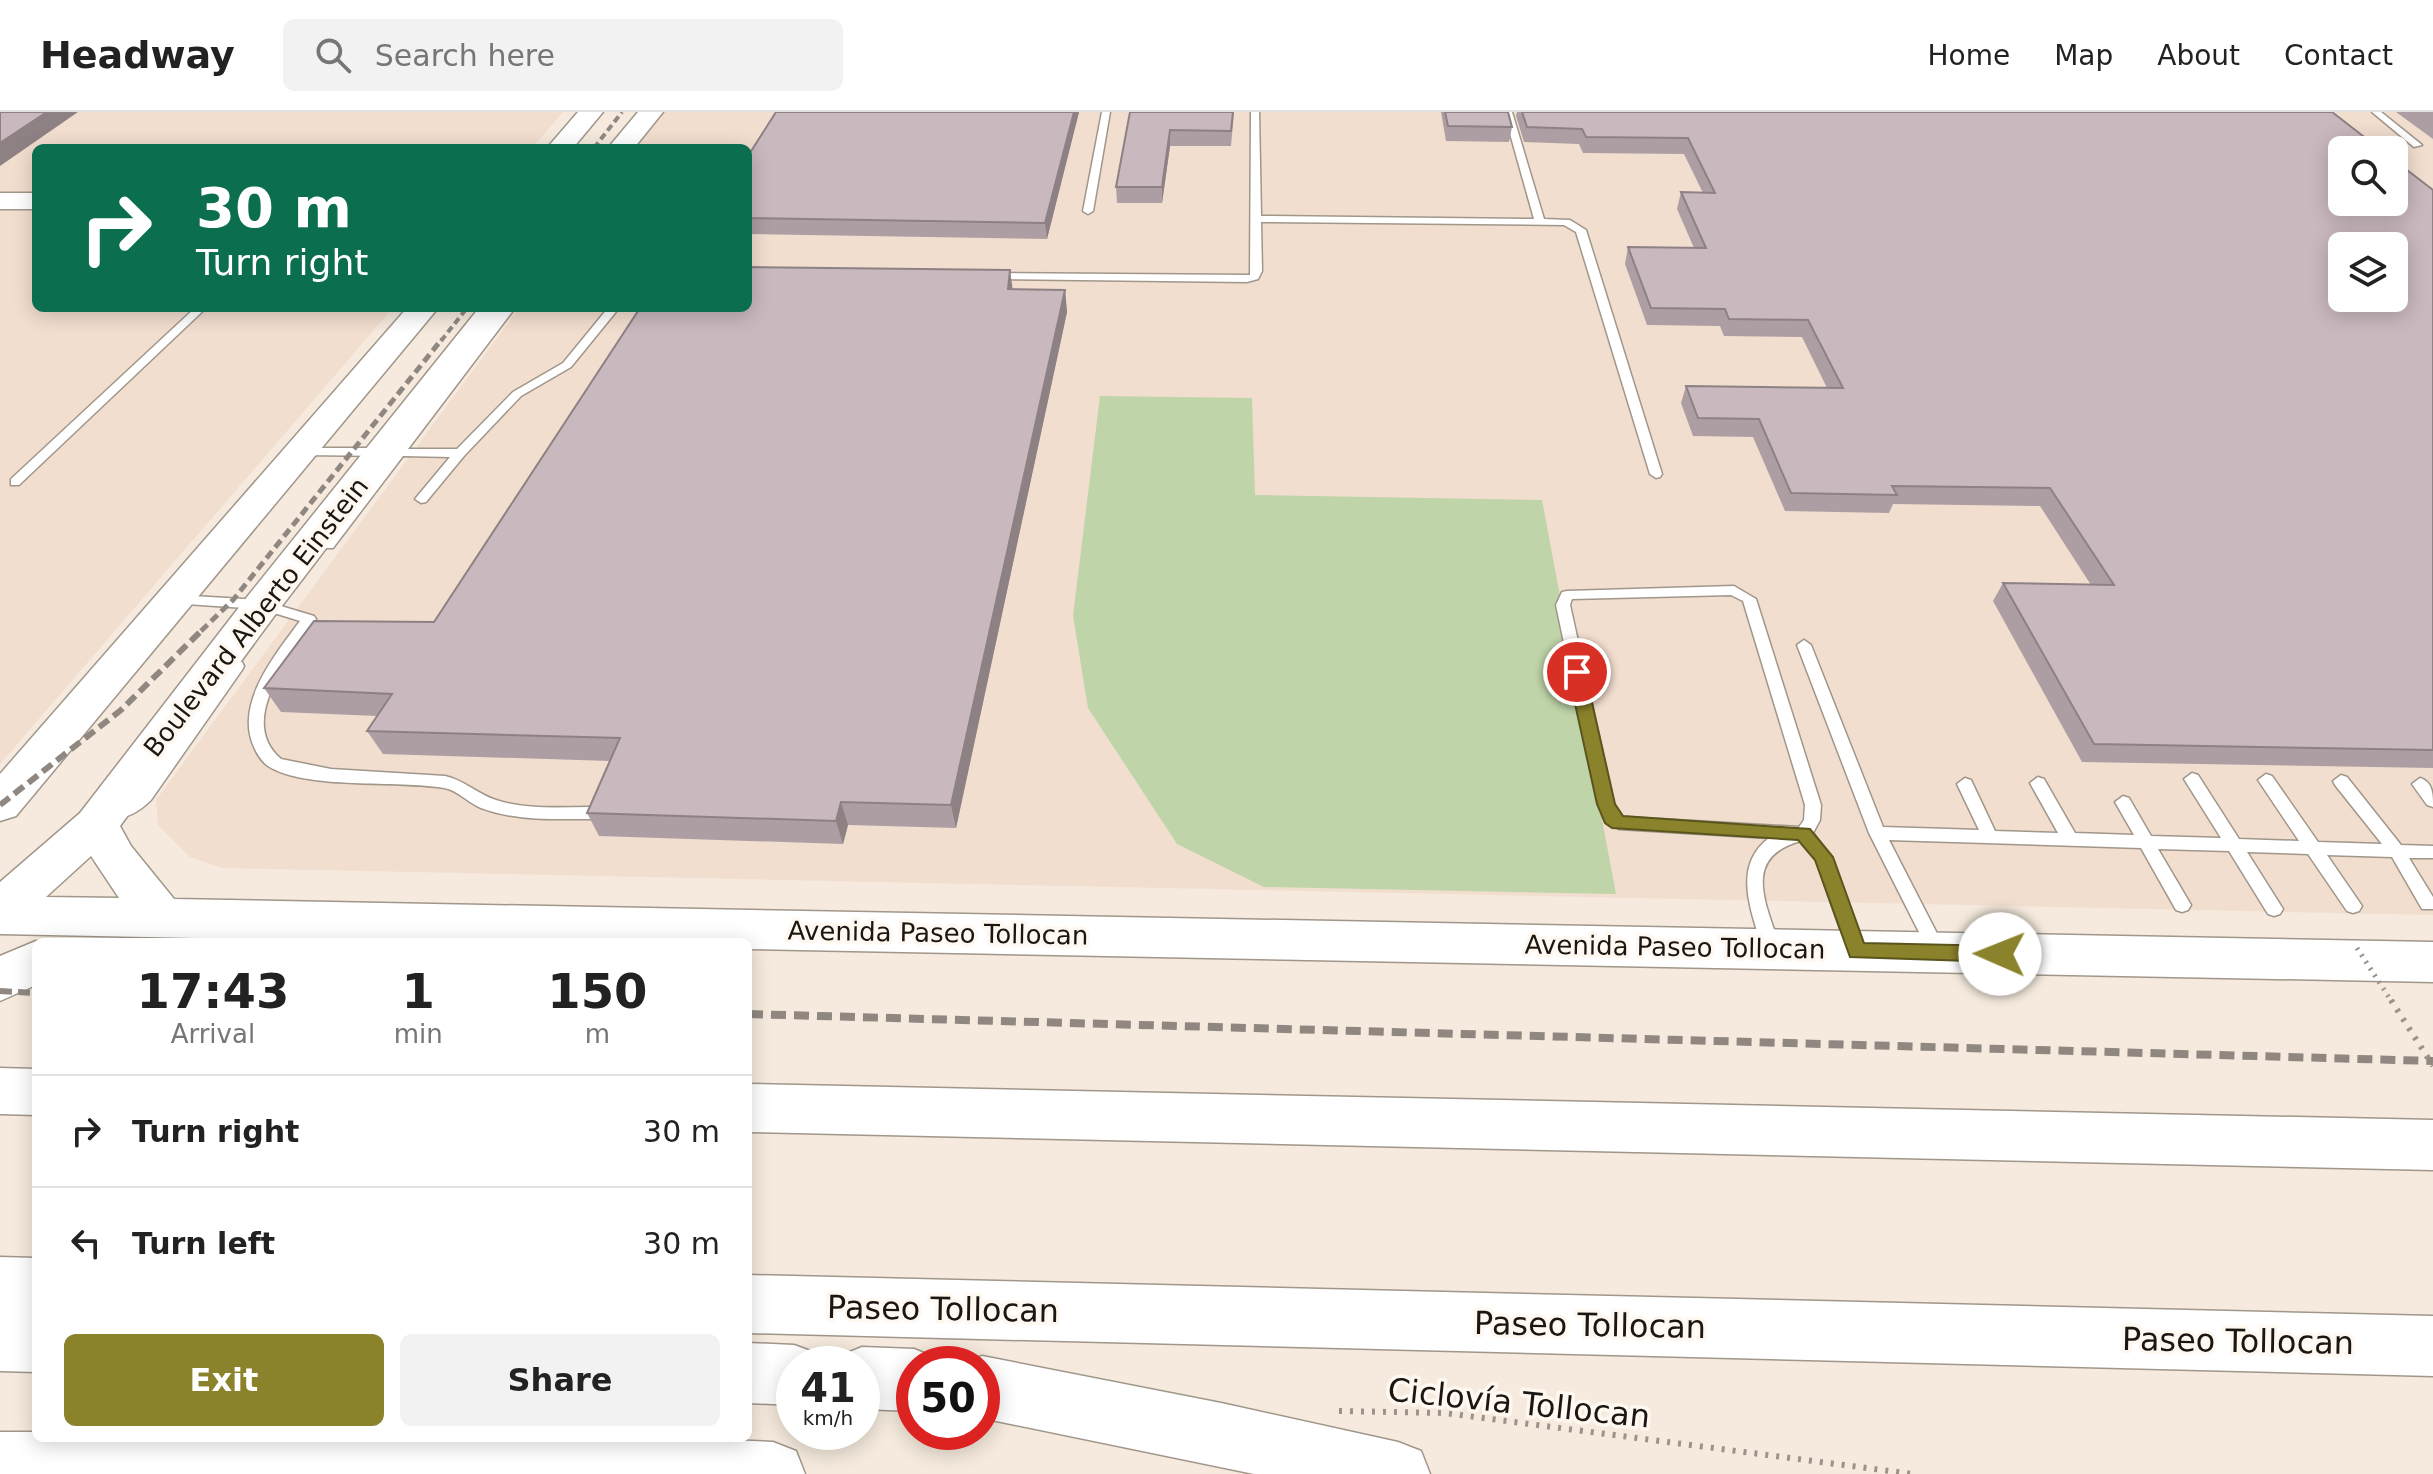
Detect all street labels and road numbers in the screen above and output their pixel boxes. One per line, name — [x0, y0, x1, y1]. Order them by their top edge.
street label: Boulevard Alberto Einstein — [138, 471, 374, 763]
street label: Avenida Paseo Tollocan — [787, 915, 1089, 951]
street label: Avenida Paseo Tollocan — [1524, 929, 1826, 965]
street label: Paseo Tollocan — [827, 1288, 1059, 1330]
street label: Paseo Tollocan — [1474, 1304, 1706, 1346]
street label: Paseo Tollocan — [2122, 1320, 2354, 1362]
street label: Ciclovía Tollocan — [1386, 1370, 1652, 1436]

